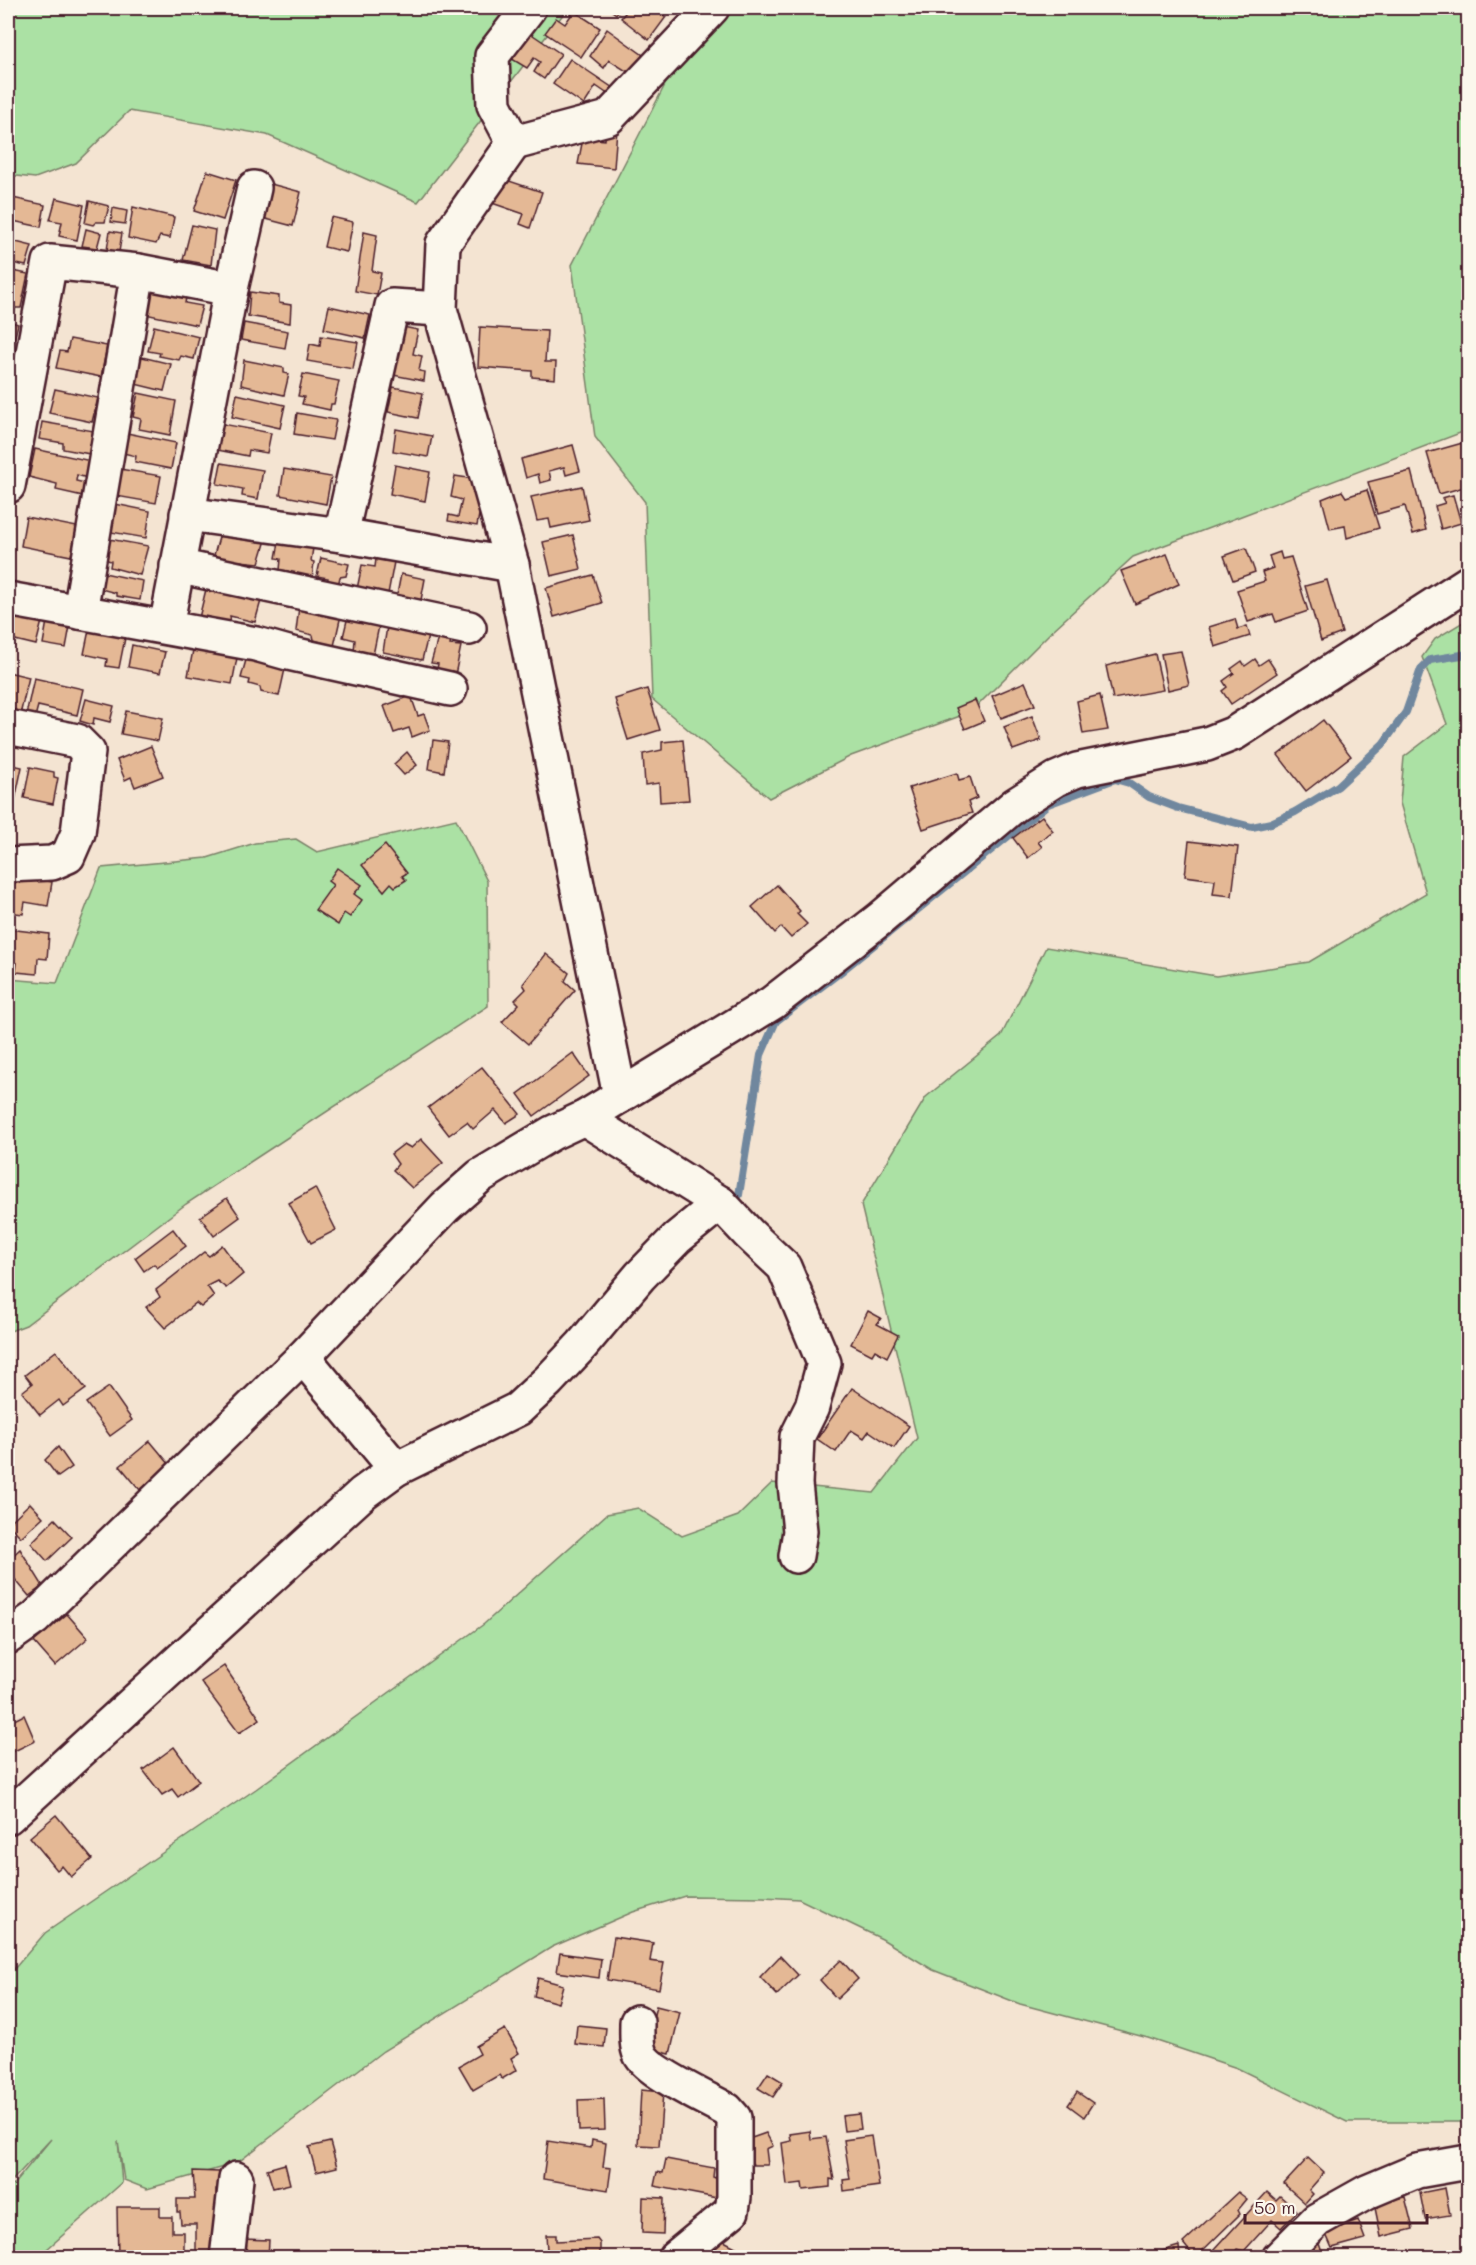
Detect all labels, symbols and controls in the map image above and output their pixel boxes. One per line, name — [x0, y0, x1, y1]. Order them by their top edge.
scale bar — [1245, 2187, 1426, 2225]
text: 50 m — [1254, 2195, 1296, 2219]

